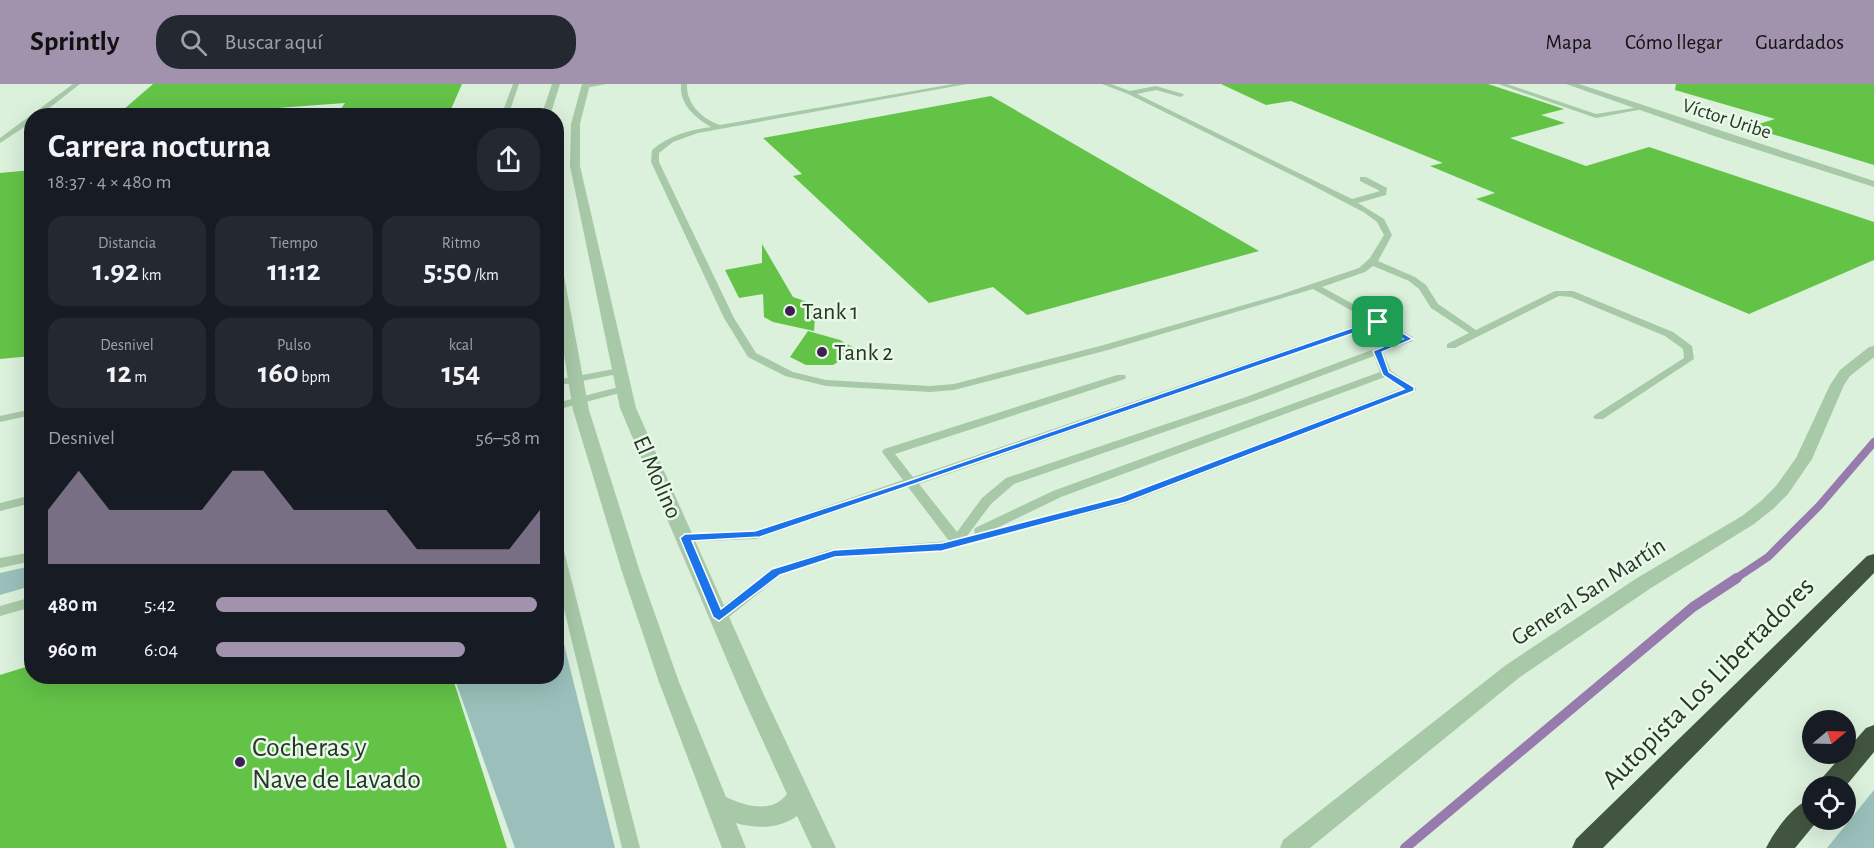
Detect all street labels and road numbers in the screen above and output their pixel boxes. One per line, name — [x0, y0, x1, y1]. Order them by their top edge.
street label: Víctor Uribe — [1680, 95, 1774, 143]
street label: El Molino — [628, 433, 686, 522]
street label: General San Martín — [1507, 533, 1670, 650]
street label: Autopista Los Libertadores — [1597, 572, 1820, 795]

